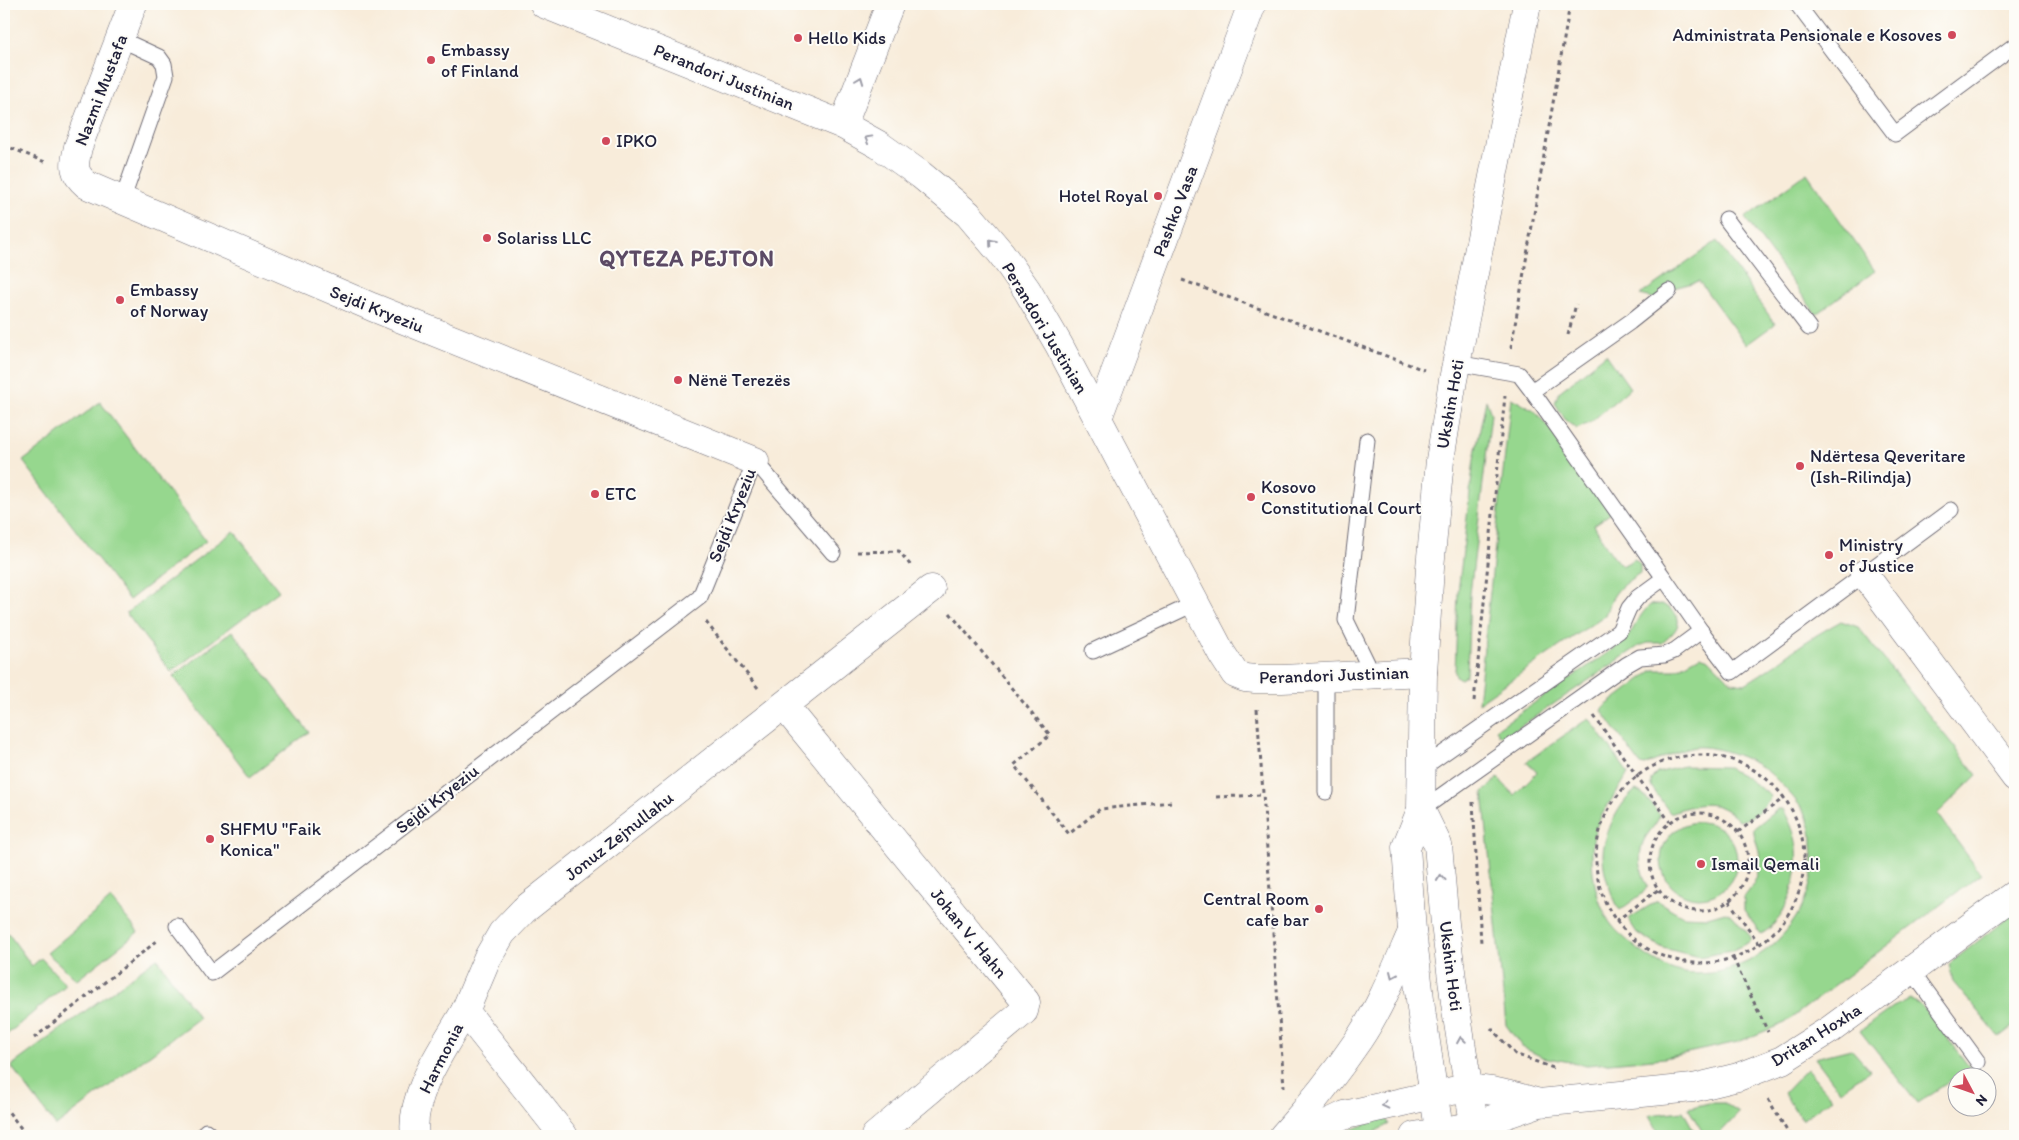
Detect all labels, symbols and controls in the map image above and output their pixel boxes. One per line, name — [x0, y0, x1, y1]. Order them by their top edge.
place label: Administrata Pensionale e Kosoves — [1673, 24, 1942, 46]
place label: Hello Kids — [808, 27, 886, 49]
marker: Administrata Pensionale e Kosoves — [1946, 29, 1958, 41]
street label: Nazmi Mustafa — [70, 31, 132, 149]
marker: Hello Kids — [792, 32, 804, 44]
place label: Embassy of Finland — [441, 39, 519, 82]
street label: Perandori Justinian — [650, 39, 798, 115]
marker: Embassy of Finland — [425, 54, 437, 66]
one-way arrow — [854, 76, 864, 84]
place label: IPKO — [616, 130, 657, 152]
marker: IPKO — [600, 135, 612, 147]
one-way arrow — [864, 135, 873, 145]
street label: Pashko Vasa — [1148, 162, 1203, 260]
place label: Hotel Royal — [1059, 185, 1148, 207]
marker: Hotel Royal — [1152, 190, 1164, 202]
place label: Solariss LLC — [497, 227, 592, 249]
marker: Solariss LLC — [481, 232, 493, 244]
one-way arrow — [989, 239, 997, 248]
district label: QYTEZA PEJTON — [599, 245, 775, 272]
street label: Perandori Justinian — [997, 258, 1093, 398]
place label: Embassy of Norway — [130, 279, 209, 322]
street label: Sejdi Kryeziu — [327, 280, 427, 338]
marker: Embassy of Norway — [114, 294, 126, 306]
street label: Ukshin Hoti — [1431, 357, 1469, 451]
place label: Nënë Terezës — [688, 369, 791, 391]
marker: Nënë Terezës — [672, 374, 684, 386]
place label: Ndërtesa Qeveritare (Ish-Rilindja) — [1810, 445, 1966, 488]
marker: Ndërtesa Qeveritare (Ish-Rilindja) — [1794, 460, 1806, 472]
street label: Sejdi Kryeziu — [703, 465, 761, 565]
place label: Kosovo Constitutional Court — [1261, 476, 1422, 519]
place label: ETC — [605, 483, 637, 505]
marker: ETC — [589, 488, 601, 500]
marker: Kosovo Constitutional Court — [1245, 491, 1257, 503]
place label: Ministry of Justice — [1839, 534, 1914, 577]
marker: Ministry of Justice — [1823, 549, 1835, 561]
street label: Perandori Justinian — [1259, 661, 1410, 689]
street label: Sejdi Kryeziu — [391, 760, 483, 838]
street label: Jonuz Zejnullahu — [560, 787, 678, 885]
place label: SHFMU "Faik Konica" — [220, 818, 322, 861]
marker: SHFMU "Faik Konica" — [204, 833, 216, 845]
place label: Ismail Qemali — [1711, 853, 1819, 875]
marker: Ismail Qemali — [1695, 858, 1707, 870]
one-way arrow — [1436, 874, 1447, 882]
street label: Johan V. Hahn — [926, 883, 1012, 983]
place label: Central Room cafe bar — [1203, 888, 1310, 931]
marker: Central Room cafe bar — [1313, 903, 1325, 915]
street label: Ukshin Hoti — [1435, 920, 1467, 1012]
one-way arrow — [1388, 970, 1399, 979]
street label: Dritan Hoxha — [1767, 998, 1866, 1072]
street label: Harmonia — [414, 1018, 469, 1097]
one-way arrow — [1456, 1035, 1467, 1043]
north arrow — [1946, 1068, 1996, 1118]
text: N — [1972, 1091, 1991, 1109]
one-way arrow — [1381, 1099, 1390, 1110]

